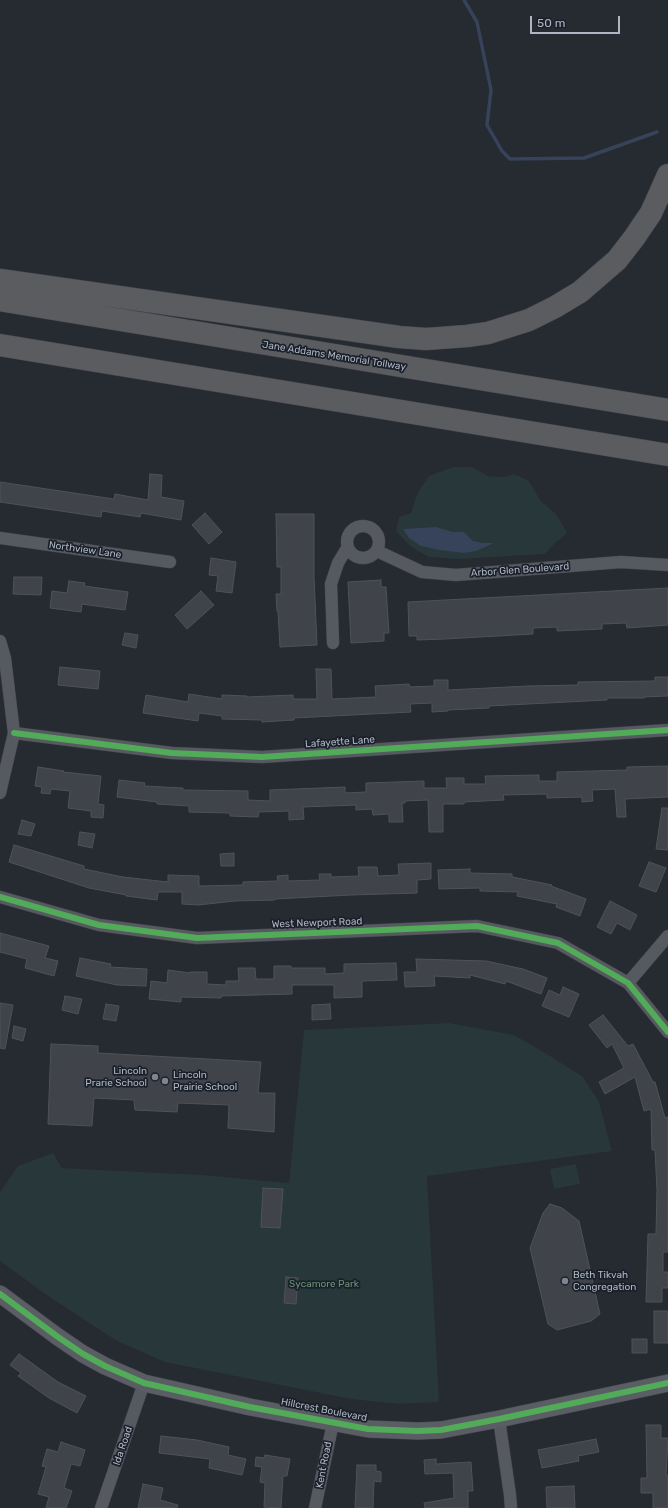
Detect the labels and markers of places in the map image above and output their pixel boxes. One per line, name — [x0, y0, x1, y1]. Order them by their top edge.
place label: Lincoln Prarie School — [85, 1065, 147, 1088]
place label: Lincoln Prairie School — [173, 1069, 237, 1092]
marker: Lincoln Prarie School — [150, 1072, 160, 1082]
marker: Lincoln Prairie School — [160, 1076, 170, 1086]
place label: Beth Tikvah Congregation — [573, 1269, 636, 1292]
marker: Beth Tikvah Congregation — [560, 1276, 570, 1286]

